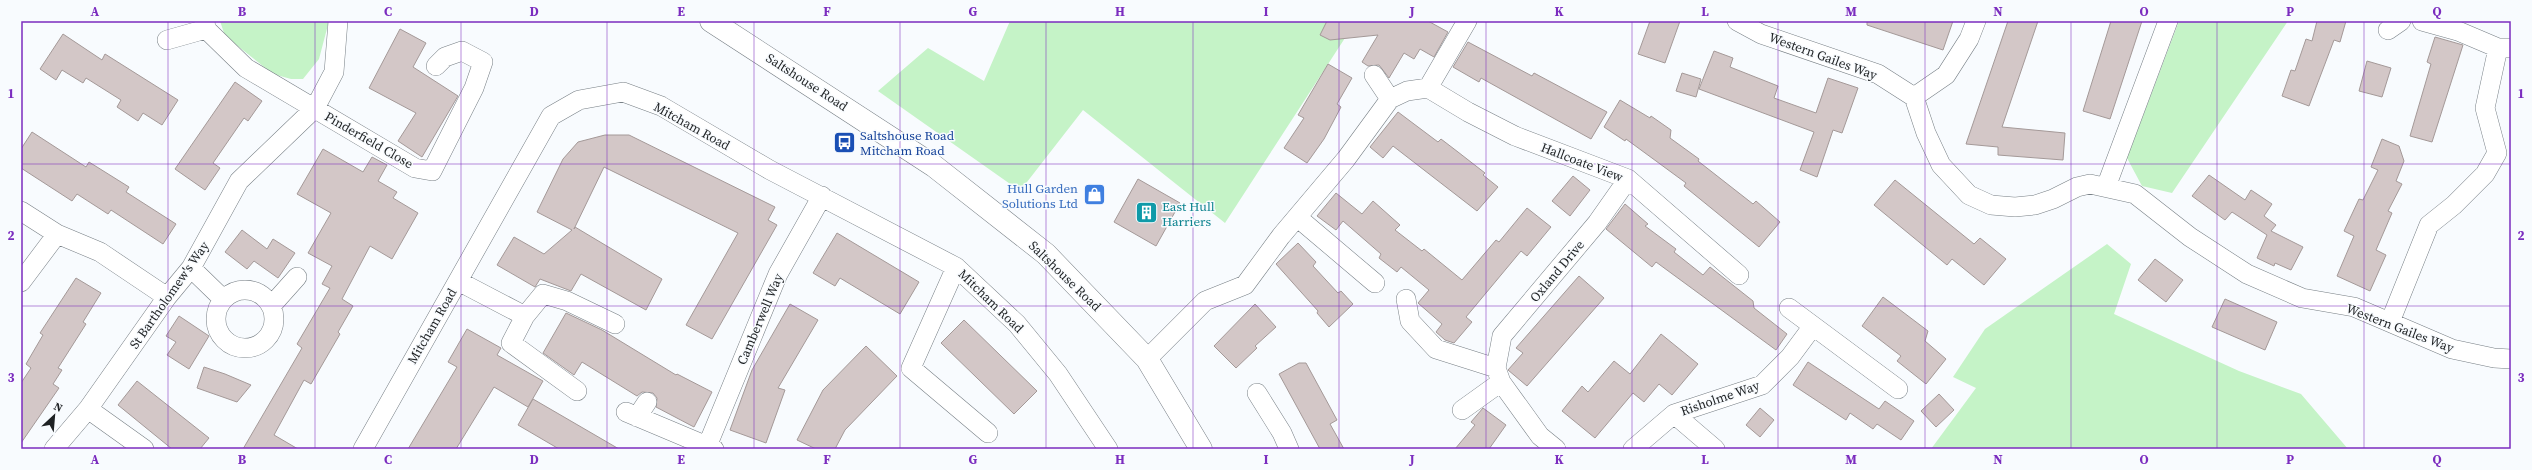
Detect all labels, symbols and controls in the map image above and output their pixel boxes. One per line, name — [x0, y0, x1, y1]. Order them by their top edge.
text: A — [91, 3, 100, 20]
text: B — [238, 3, 247, 20]
text: C — [384, 3, 392, 20]
text: D — [529, 3, 539, 20]
text: E — [677, 3, 685, 20]
text: F — [823, 3, 831, 20]
text: G — [969, 3, 978, 20]
text: H — [1115, 3, 1125, 20]
text: I — [1263, 3, 1269, 20]
text: J — [1408, 3, 1415, 20]
text: K — [1554, 3, 1564, 20]
text: L — [1701, 3, 1709, 20]
text: M — [1845, 3, 1857, 20]
text: N — [1993, 3, 2003, 20]
text: O — [2139, 3, 2149, 20]
text: P — [2286, 3, 2294, 20]
text: Q — [2432, 3, 2442, 20]
street label: Western Gailes Way — [1767, 29, 1880, 84]
street label: Saltshouse Road — [763, 49, 852, 115]
text: 1 — [7, 85, 15, 102]
text: 1 — [2517, 85, 2525, 102]
street label: Mitcham Road — [651, 98, 734, 154]
street label: Pinderfield Close — [322, 108, 417, 172]
place label: Saltshouse Road Mitcham Road — [860, 127, 955, 159]
bus stop icon: Saltshouse Road Mitcham Road — [831, 129, 857, 155]
street label: Hallcoate View — [1539, 139, 1626, 185]
place label: Hull Garden Solutions Ltd — [1002, 180, 1079, 212]
shop icon: Hull Garden Solutions Ltd — [1081, 182, 1107, 208]
place label: East Hull Harriers — [1162, 198, 1215, 230]
building icon: East Hull Harriers — [1134, 200, 1160, 226]
text: 2 — [7, 227, 15, 244]
text: 2 — [2517, 227, 2525, 244]
street label: Oxland Drive — [1526, 236, 1588, 306]
street label: Saltshouse Road — [1025, 237, 1105, 315]
street label: St Bartholomew's Way — [125, 238, 213, 352]
street label: Mitcham Road — [955, 266, 1028, 337]
street label: Camberwell Way — [733, 270, 787, 367]
street label: Mitcham Road — [403, 285, 461, 367]
street label: Western Gailes Way — [2344, 300, 2457, 356]
text: 3 — [7, 369, 15, 386]
text: 3 — [2517, 369, 2525, 386]
street label: Risholme Way — [1678, 376, 1762, 419]
north arrow — [34, 396, 74, 436]
text: N — [51, 399, 65, 416]
text: A — [91, 451, 100, 468]
text: B — [238, 451, 247, 468]
text: C — [384, 451, 392, 468]
text: D — [529, 451, 539, 468]
text: E — [677, 451, 685, 468]
text: F — [823, 451, 831, 468]
text: G — [969, 451, 978, 468]
text: H — [1115, 451, 1125, 468]
text: I — [1263, 451, 1269, 468]
text: J — [1408, 451, 1415, 468]
text: K — [1554, 451, 1564, 468]
text: L — [1701, 451, 1709, 468]
text: M — [1845, 451, 1857, 468]
text: N — [1993, 451, 2003, 468]
text: O — [2139, 451, 2149, 468]
text: P — [2286, 451, 2294, 468]
text: Q — [2432, 451, 2442, 468]

